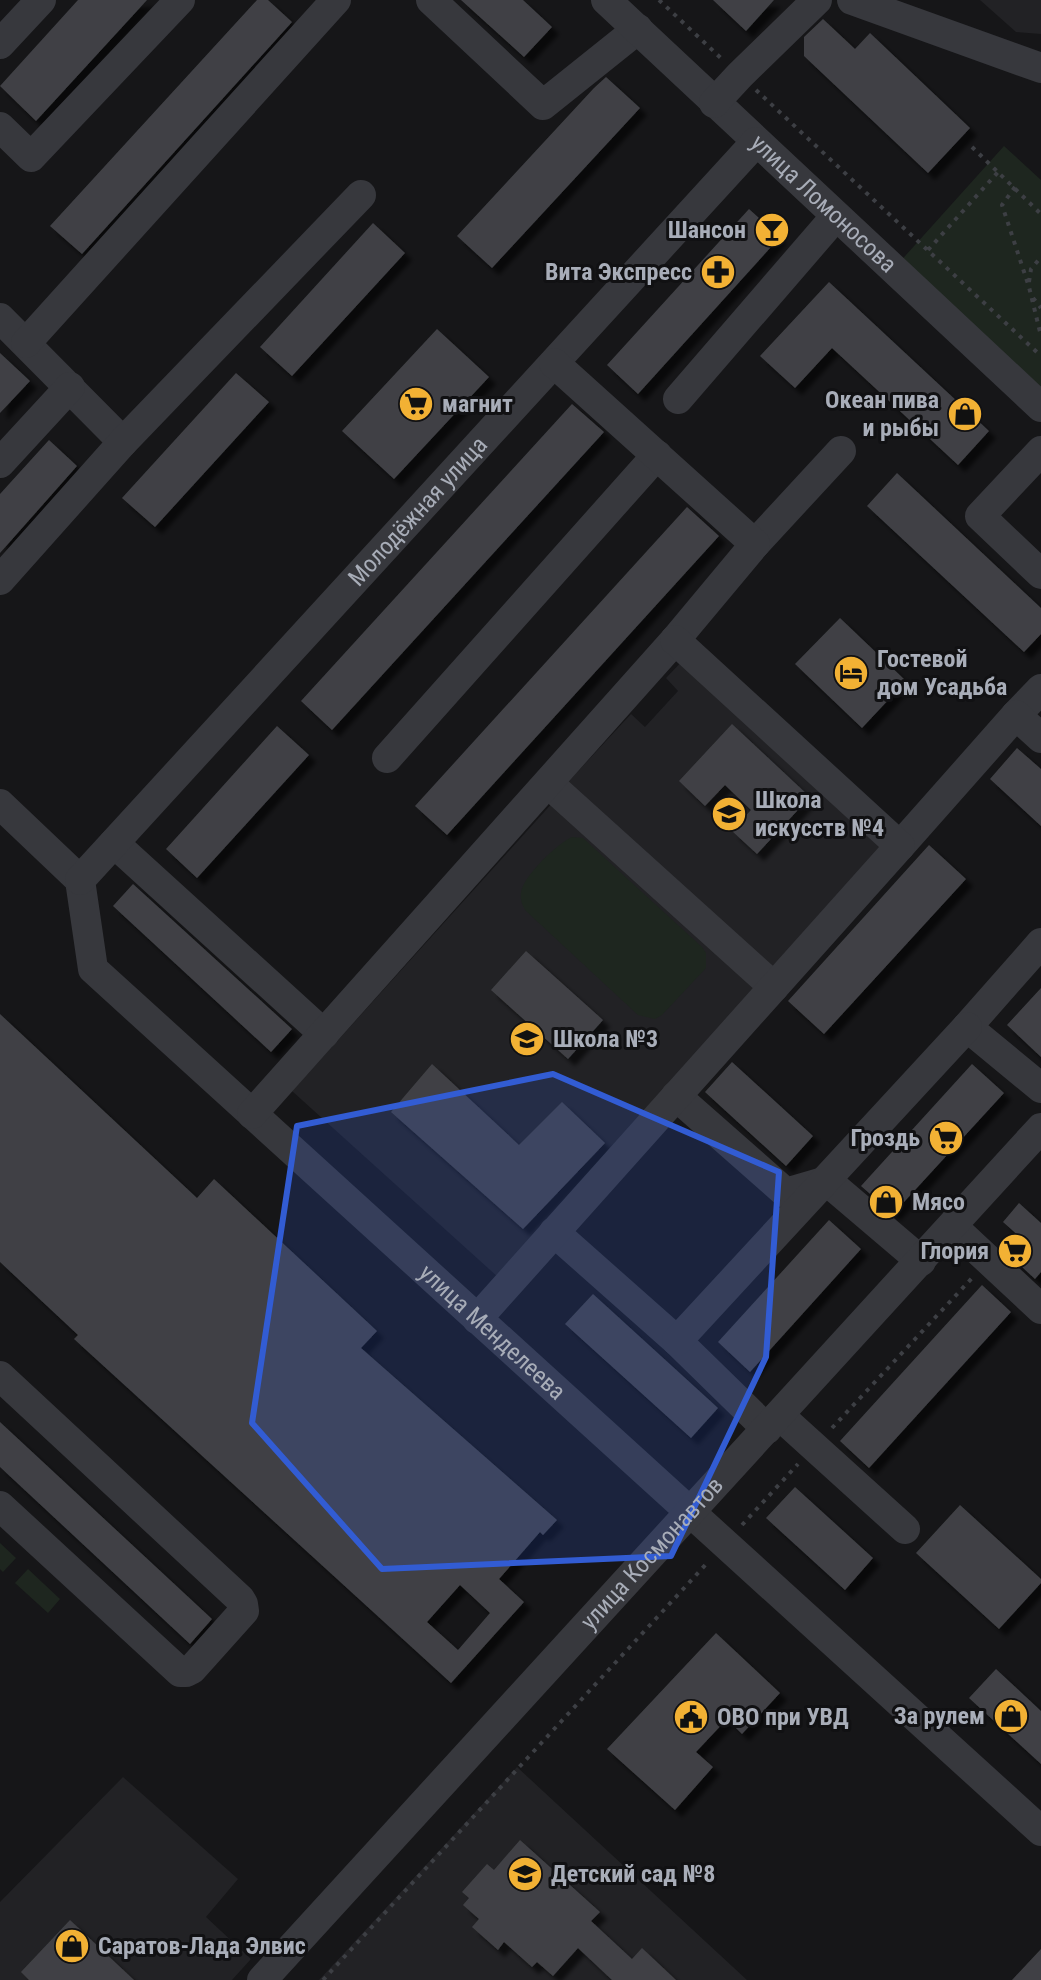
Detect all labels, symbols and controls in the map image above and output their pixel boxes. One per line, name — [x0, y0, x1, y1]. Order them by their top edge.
street label: улица Ломоносова — [745, 129, 902, 278]
bar icon: Шансон — [753, 211, 791, 249]
place label: Шансон — [668, 216, 746, 244]
pharmacy icon: Вита Экспресс — [699, 253, 737, 291]
place label: Вита Экспресс — [545, 258, 692, 286]
supermarket icon: магнит — [397, 385, 435, 423]
place label: Океан пива и рыбы — [825, 386, 939, 442]
place label: магнит — [442, 390, 513, 418]
shop icon: Океан пива и рыбы — [946, 395, 984, 433]
street label: Молодёжная улица — [342, 431, 493, 592]
place label: Гостевой дом Усадьба — [877, 645, 1007, 701]
hotel icon: Гостевой дом Усадьба — [832, 654, 870, 692]
place label: Школа искусств №4 — [755, 786, 884, 842]
school or university icon: Школа искусств №4 — [710, 795, 748, 833]
school or university icon: Школа №3 — [508, 1020, 546, 1058]
place label: Школа №3 — [553, 1025, 658, 1053]
supermarket icon: Гроздь — [927, 1119, 965, 1157]
place label: Гроздь — [850, 1124, 920, 1152]
shop icon: Мясо — [867, 1183, 905, 1221]
place label: Мясо — [912, 1188, 965, 1216]
supermarket icon: Глория — [996, 1232, 1034, 1270]
place label: Глория — [920, 1237, 989, 1265]
street label: улица Менделеева — [413, 1259, 571, 1406]
street label: улица Космонавтов — [575, 1471, 729, 1635]
shop icon: За рулем — [992, 1697, 1030, 1735]
public building icon: ОВО при УВД — [672, 1698, 710, 1736]
place label: За рулем — [894, 1702, 985, 1730]
place label: ОВО при УВД — [717, 1703, 849, 1731]
school or university icon: Детский сад №8 — [506, 1855, 544, 1893]
place label: Детский сад №8 — [551, 1860, 715, 1888]
shop icon: Саратов-Лада Элвис — [53, 1927, 91, 1965]
place label: Саратов-Лада Элвис — [98, 1932, 306, 1960]

